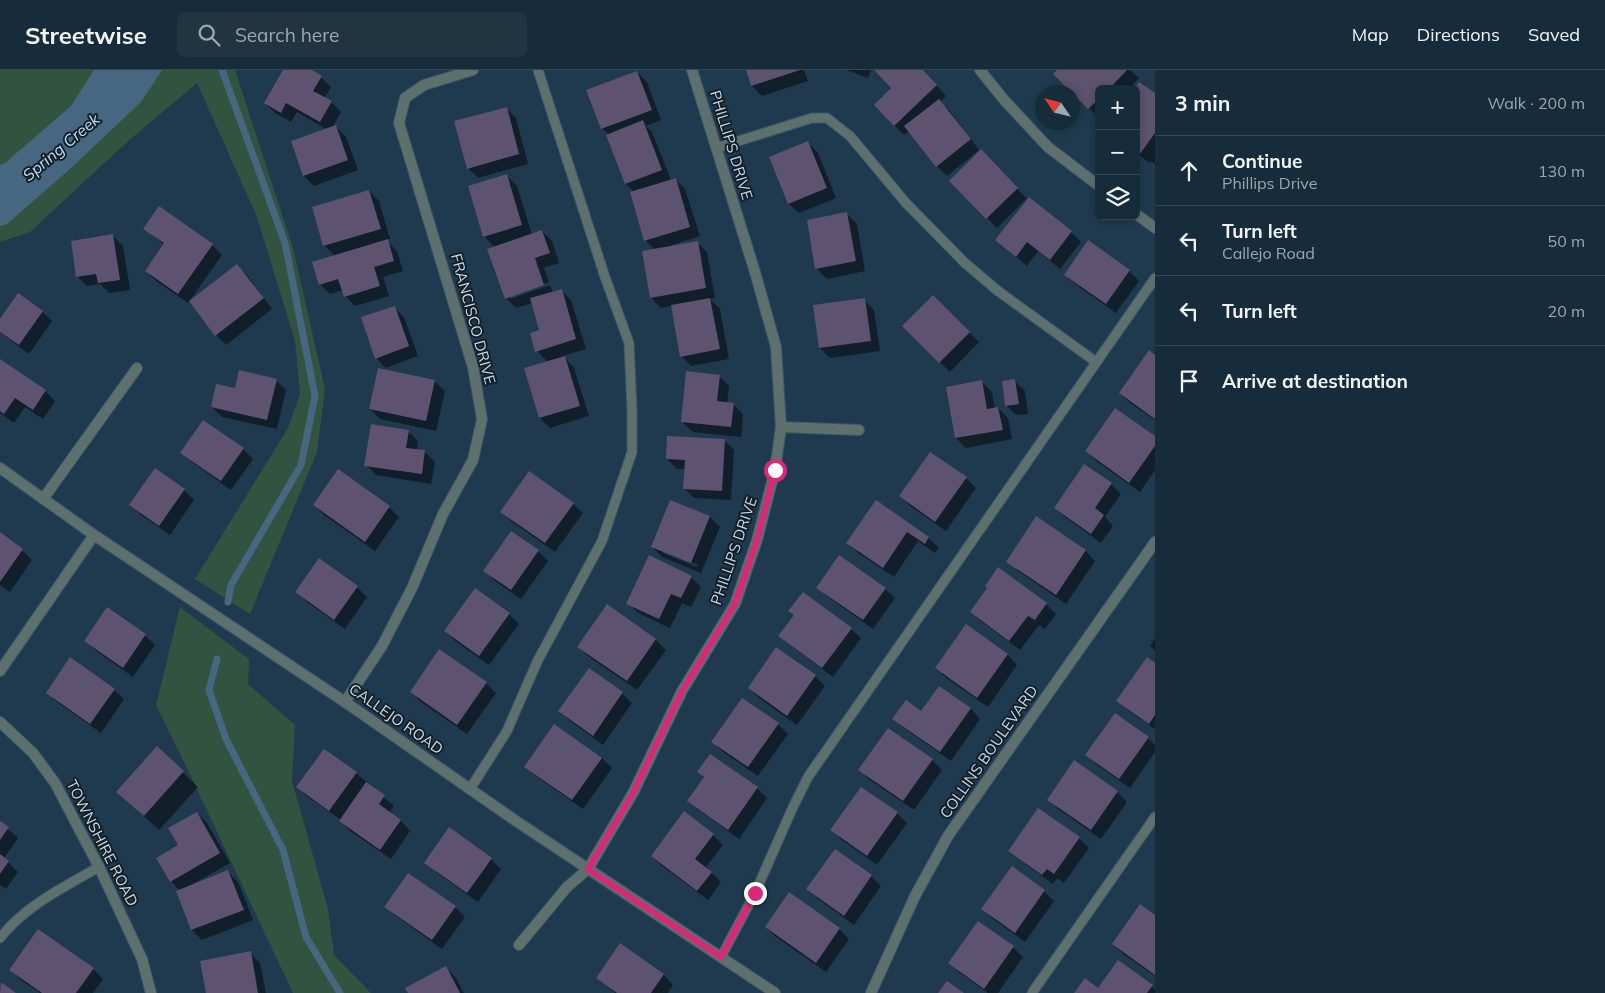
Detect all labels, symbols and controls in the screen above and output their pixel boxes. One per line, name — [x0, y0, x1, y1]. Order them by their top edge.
search box — [177, 12, 527, 57]
text: Streetwise — [25, 20, 147, 50]
icon: search — [195, 21, 223, 49]
text: Search here — [235, 23, 339, 47]
text: Map — [1352, 23, 1389, 46]
text: Directions — [1417, 23, 1500, 46]
text: Saved — [1528, 23, 1580, 46]
north arrow — [1035, 85, 1080, 130]
map controls — [1095, 85, 1140, 220]
button: + — [1095, 85, 1140, 130]
street label: PHILLIPS DRIVE — [706, 88, 757, 202]
text: 3 min — [1175, 90, 1230, 116]
text: Walk · 200 m — [1487, 93, 1585, 113]
water label: Spring Creek — [18, 108, 104, 185]
button: − — [1095, 130, 1140, 175]
text: Continue — [1222, 149, 1302, 173]
icon: ahead — [1175, 157, 1203, 185]
text: 130 m — [1538, 161, 1585, 181]
text: Phillips Drive — [1222, 173, 1317, 193]
button: layers — [1095, 175, 1140, 220]
text: Turn left — [1222, 219, 1297, 243]
icon: left — [1175, 227, 1203, 255]
text: 50 m — [1548, 231, 1585, 251]
text: Callejo Road — [1222, 243, 1315, 263]
street label: FRANCISCO DRIVE — [447, 251, 500, 386]
icon: left — [1175, 297, 1203, 325]
text: Turn left — [1222, 299, 1297, 323]
text: 20 m — [1548, 301, 1585, 321]
icon: arrive — [1175, 367, 1203, 395]
text: Arrive at destination — [1222, 369, 1408, 393]
route start — [764, 459, 787, 482]
street label: PHILLIPS DRIVE — [706, 494, 761, 607]
street label: CALLEJO ROAD — [346, 679, 447, 758]
street label: COLLINS BOULEVARD — [935, 682, 1042, 822]
street label: TOWNSHIRE ROAD — [62, 776, 143, 909]
route end — [744, 882, 767, 905]

